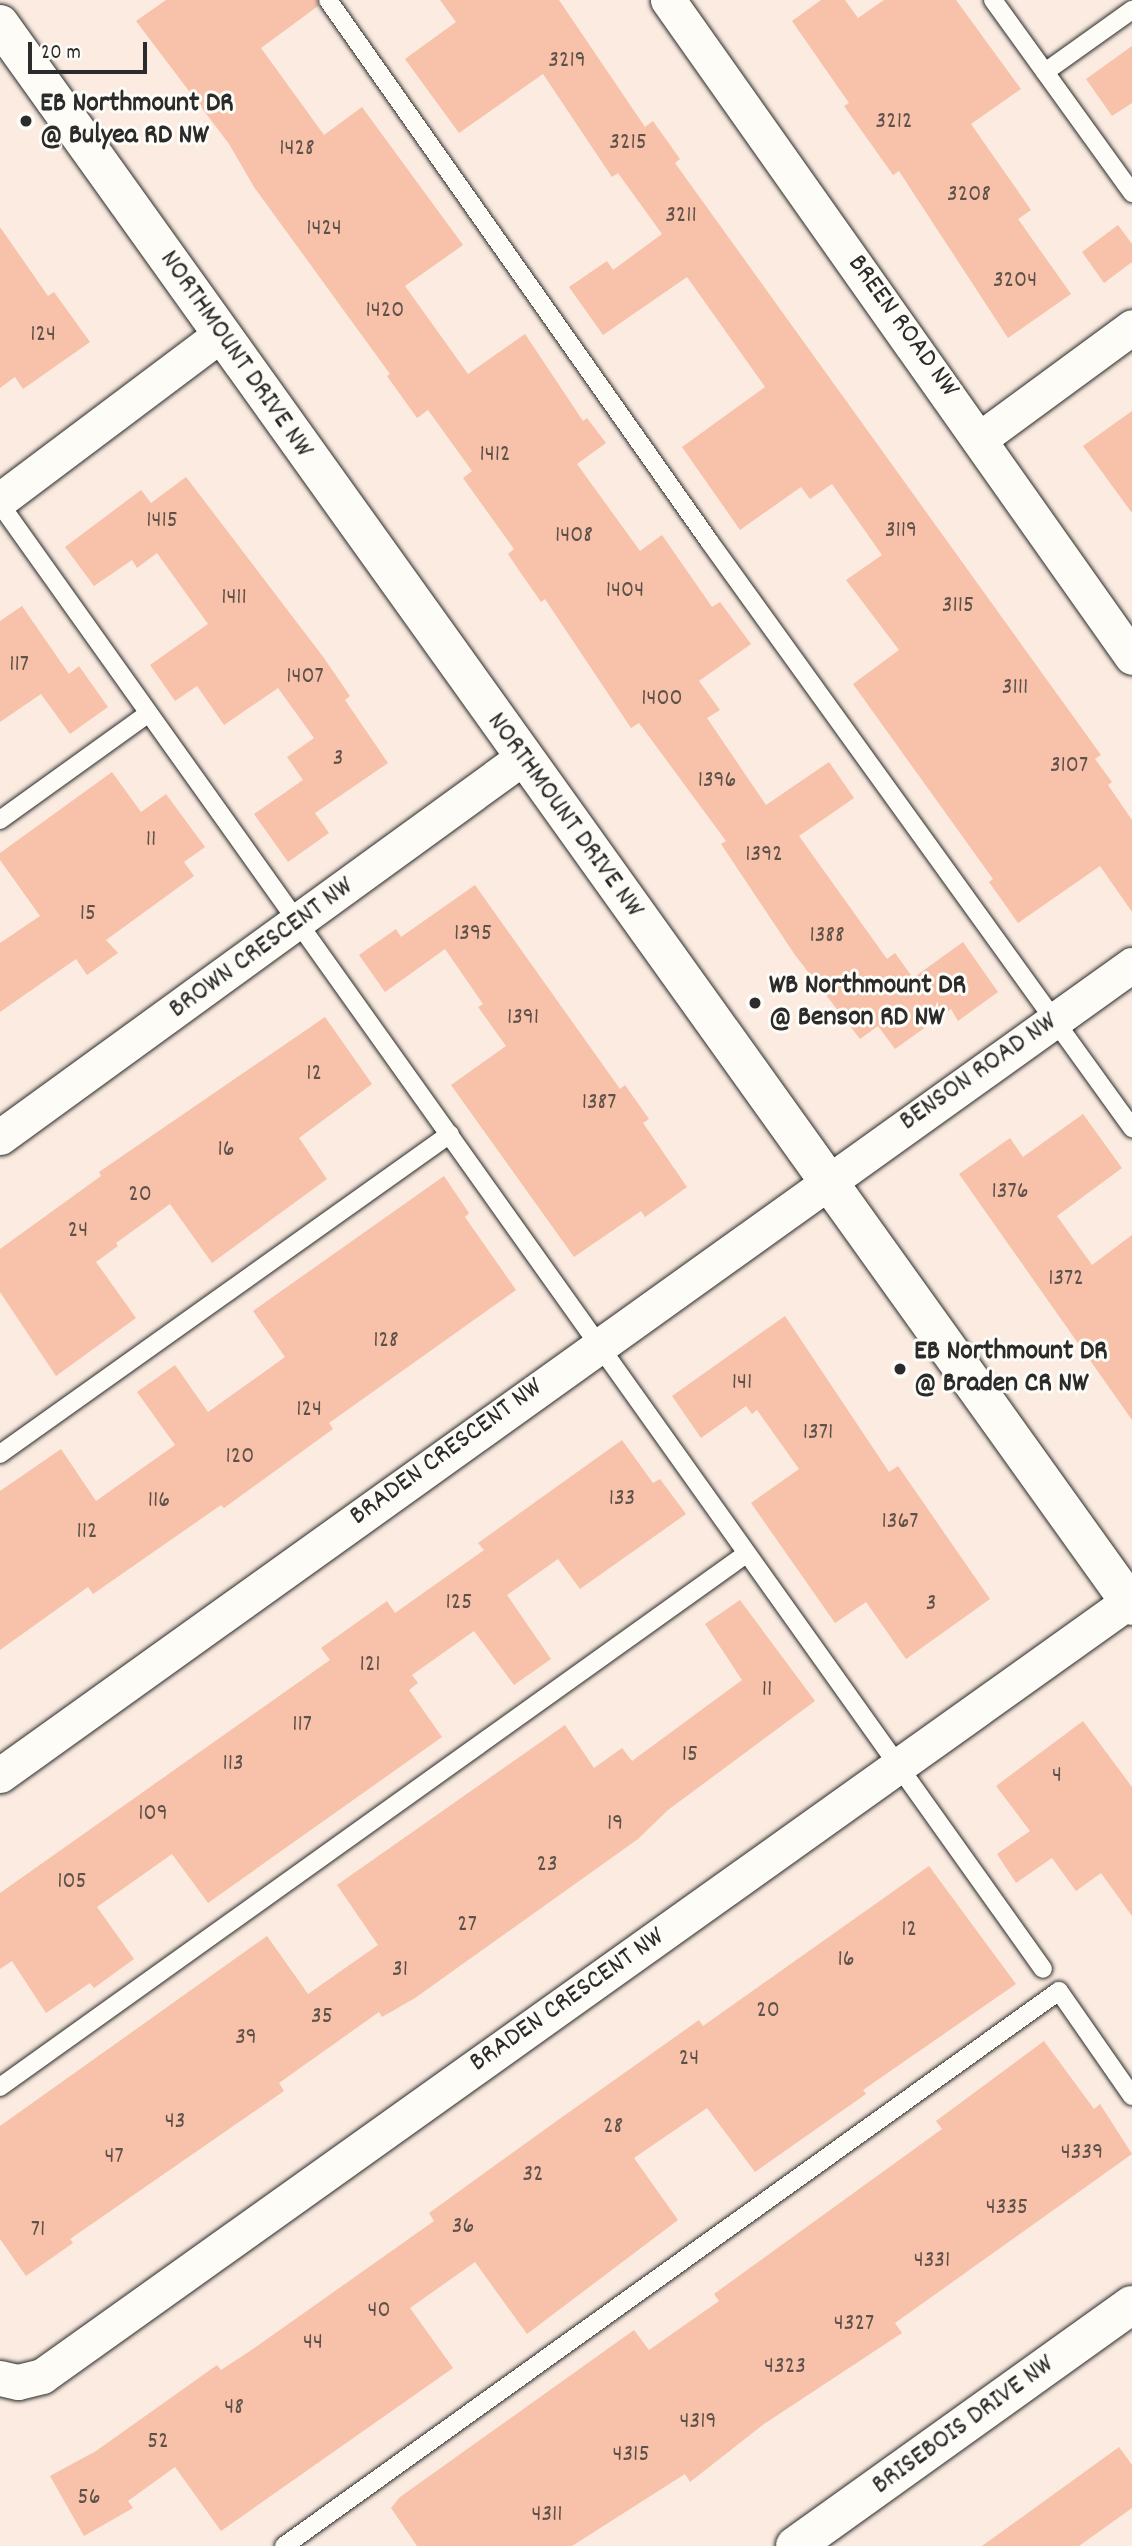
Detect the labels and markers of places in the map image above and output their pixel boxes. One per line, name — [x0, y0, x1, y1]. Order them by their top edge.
place label: EB Northmount DR @ Bulyea RD NW — [40, 88, 234, 154]
marker: EB Northmount DR @ Bulyea RD NW — [18, 113, 34, 129]
place label: WB Northmount DR @ Benson RD NW — [769, 970, 966, 1036]
marker: WB Northmount DR @ Benson RD NW — [747, 995, 763, 1011]
place label: EB Northmount DR @ Braden CR NW — [914, 1336, 1108, 1402]
marker: EB Northmount DR @ Braden CR NW — [892, 1361, 908, 1377]

